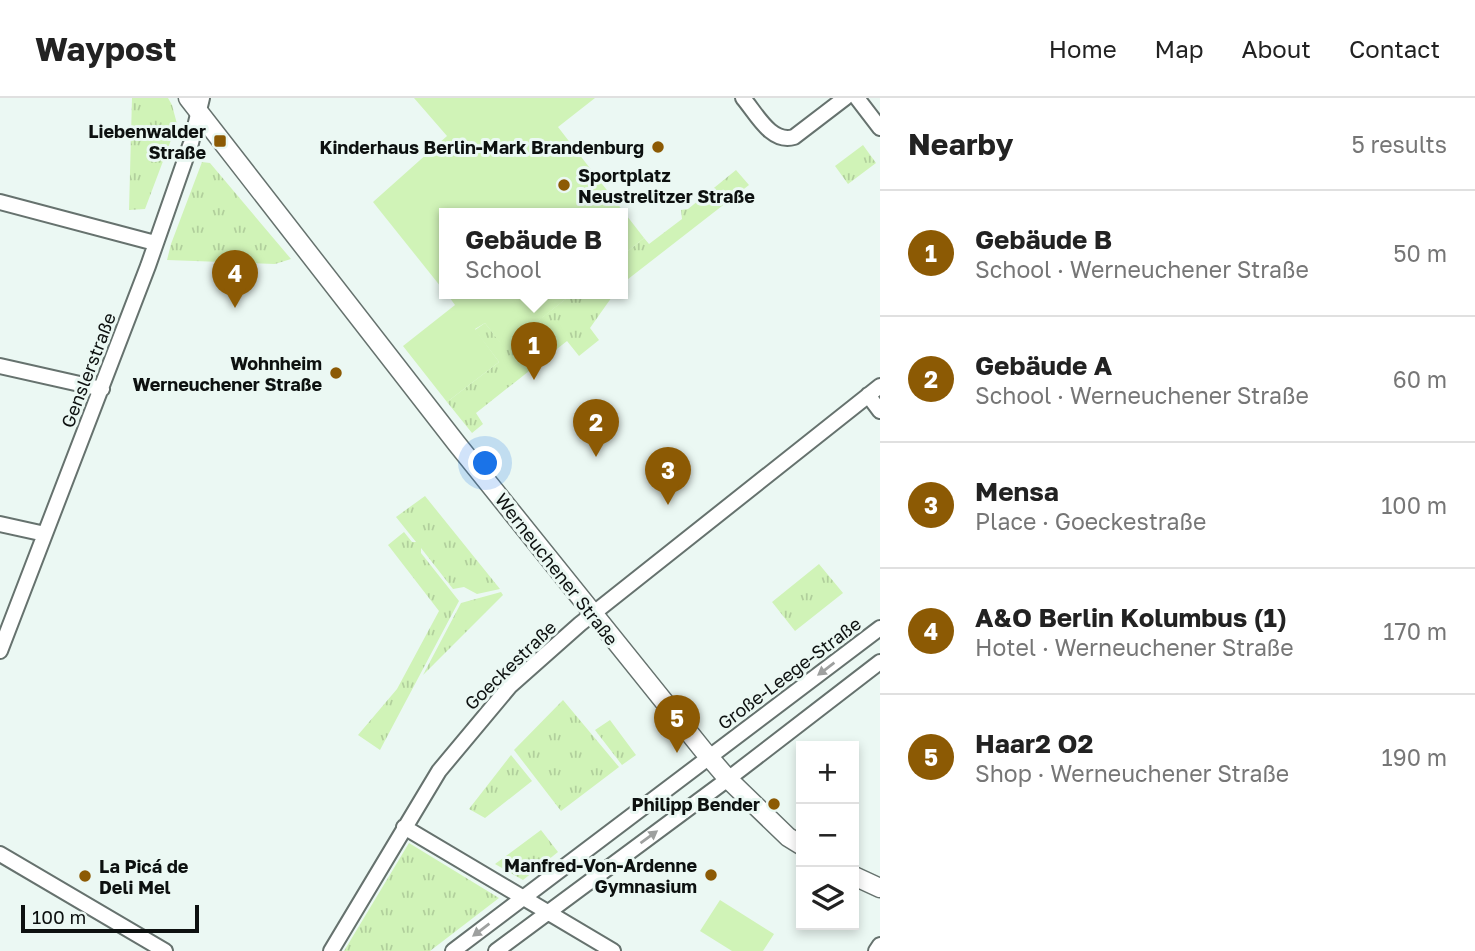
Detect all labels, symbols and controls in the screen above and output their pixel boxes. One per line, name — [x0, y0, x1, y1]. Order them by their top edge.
text: Waypost — [35, 29, 176, 68]
text: Home — [1049, 34, 1117, 63]
text: Map — [1155, 34, 1204, 63]
text: About — [1242, 34, 1311, 63]
text: Contact — [1349, 34, 1440, 63]
place label: Liebenwalder Straße — [88, 120, 206, 163]
text: Nearby — [908, 126, 1013, 162]
text: 5 results — [1351, 130, 1447, 158]
marker: Liebenwalder Straße — [212, 133, 228, 149]
place label: Kinderhaus Berlin-Mark Brandenburg — [319, 136, 644, 158]
marker: Kinderhaus Berlin-Mark Brandenburg — [650, 139, 666, 155]
place label: Sportplatz Neustrelitzer Straße — [578, 164, 755, 207]
marker: Sportplatz Neustrelitzer Straße — [556, 177, 572, 193]
popup — [439, 208, 628, 299]
text: Gebäude B — [465, 224, 602, 255]
text: Gebäude B — [975, 224, 1112, 255]
text: 1 — [925, 239, 937, 267]
text: 50 m — [1393, 239, 1447, 267]
pin: 4 — [212, 250, 258, 308]
text: School — [465, 255, 541, 283]
text: School · Werneuchener Straße — [975, 255, 1309, 283]
street label: Genslerstraße — [56, 309, 120, 431]
pin: 1 — [511, 322, 557, 380]
text: Gebäude A — [975, 350, 1112, 381]
place label: Wohnheim Werneuchener Straße — [133, 352, 322, 395]
marker: Wohnheim Werneuchener Straße — [328, 365, 344, 381]
text: 2 — [924, 365, 938, 393]
text: 60 m — [1393, 365, 1447, 393]
text: School · Werneuchener Straße — [975, 381, 1309, 409]
pin: 2 — [573, 399, 619, 457]
your location — [468, 446, 502, 480]
pin: 3 — [645, 447, 691, 505]
text: Mensa — [975, 476, 1059, 507]
street label: Werneuchener Straße — [491, 489, 623, 649]
text: 3 — [924, 491, 938, 519]
text: 100 m — [1381, 491, 1447, 519]
text: Place · Goeckestraße — [975, 507, 1206, 535]
text: A&O Berlin Kolumbus (1) — [975, 602, 1287, 633]
street label: Große-Leege-Straße — [713, 612, 865, 734]
street label: Goeckestraße — [460, 616, 560, 714]
text: 4 — [924, 617, 938, 645]
text: 170 m — [1383, 617, 1447, 645]
text: Hotel · Werneuchener Straße — [975, 633, 1294, 661]
one-way arrow — [816, 662, 835, 676]
pin: 5 — [654, 695, 700, 753]
text: Haar2 O2 — [975, 728, 1093, 759]
map controls — [796, 741, 859, 930]
button: + — [796, 741, 859, 804]
text: 5 — [924, 743, 938, 771]
text: 190 m — [1382, 743, 1447, 771]
text: Shop · Werneuchener Straße — [975, 759, 1289, 787]
place label: Philipp Bender — [632, 793, 760, 815]
marker: Philipp Bender — [766, 796, 782, 812]
button: − — [796, 804, 859, 867]
one-way arrow — [640, 830, 658, 844]
place label: Manfred-Von-Ardenne Gymnasium — [504, 854, 697, 897]
place label: La Picá de Deli Mel — [99, 855, 189, 898]
marker: Manfred-Von-Ardenne Gymnasium — [703, 867, 719, 883]
button: layers — [796, 867, 859, 930]
marker: La Picá de Deli Mel — [77, 868, 93, 884]
scale bar — [21, 902, 200, 934]
text: 100 m — [32, 905, 86, 928]
one-way arrow — [472, 923, 490, 937]

